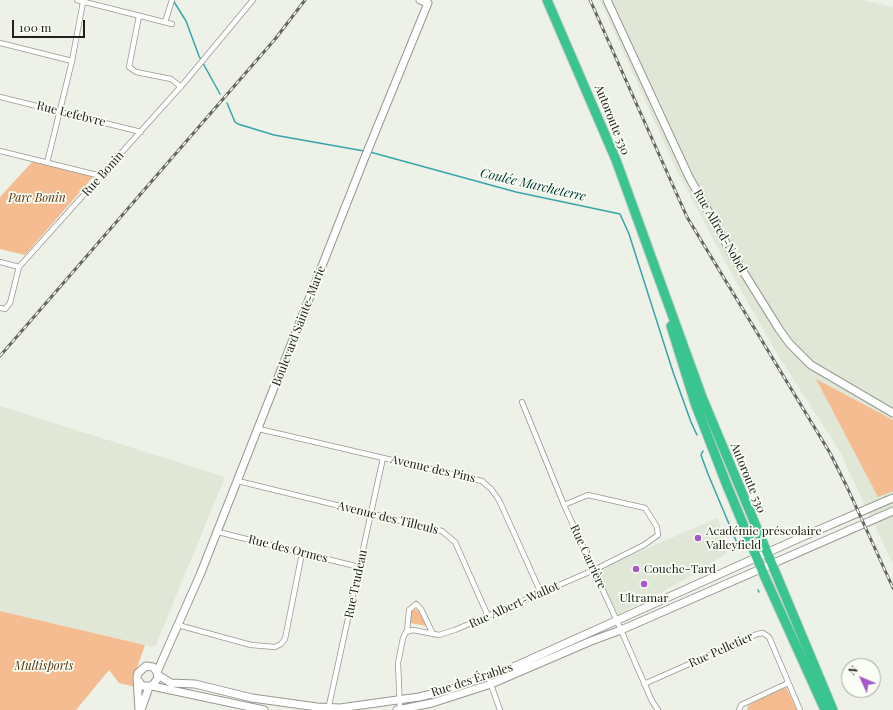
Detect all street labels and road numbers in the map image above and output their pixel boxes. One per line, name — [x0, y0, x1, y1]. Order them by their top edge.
street label: Autoroute 530 — [591, 83, 633, 157]
street label: Rue Lefebvre — [35, 98, 107, 130]
street label: Rue Bonin — [79, 148, 127, 200]
street label: Rue Alfred-Nobel — [690, 187, 750, 275]
street label: Boulevard Sainte-Marie — [269, 264, 329, 388]
street label: Autoroute 530 — [727, 441, 769, 515]
street label: Avenue des Pins — [389, 452, 477, 486]
street label: Avenue des Tilleuls — [336, 498, 440, 538]
street label: Rue Carrière — [567, 522, 609, 592]
street label: Rue des Ormes — [247, 532, 329, 566]
street label: Rue Trudeau — [342, 548, 370, 620]
street label: Rue Albert-Wallot — [467, 579, 561, 631]
street label: Rue Pelletier — [687, 629, 755, 671]
street label: Rue des Érables — [429, 660, 515, 700]

